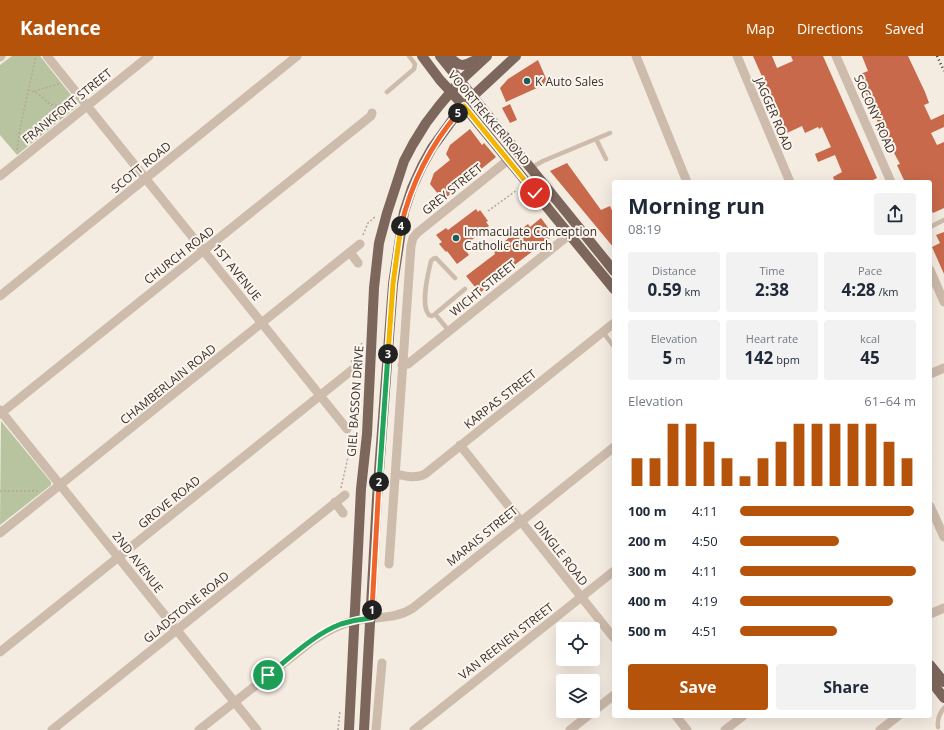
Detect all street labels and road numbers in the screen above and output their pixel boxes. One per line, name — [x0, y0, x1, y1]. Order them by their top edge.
street label: FRANKFORT STREET — [19, 64, 116, 147]
street label: VOORTREKKER ROAD — [444, 67, 534, 169]
street label: SOCONY ROAD — [850, 72, 900, 156]
street label: JAGGER ROAD — [750, 74, 797, 153]
street label: SCOTT ROAD — [107, 137, 175, 197]
street label: GREY STREET — [418, 159, 486, 219]
street label: CHURCH ROAD — [140, 222, 218, 288]
street label: 1ST AVENUE — [209, 240, 265, 304]
street label: WICHT STREET — [446, 256, 520, 320]
street label: CHAMBERLAIN ROAD — [116, 340, 220, 428]
street label: GIEL BASSON DRIVE — [343, 345, 367, 457]
street label: KARPAS STREET — [460, 365, 540, 433]
street label: GROVE ROAD — [134, 472, 204, 532]
street label: MARAIS STREET — [443, 502, 521, 570]
street label: DINGLE ROAD — [530, 517, 592, 589]
street label: 2ND AVENUE — [109, 528, 167, 596]
street label: GLADSTONE ROAD — [140, 567, 232, 647]
street label: VAN REENEN STREET — [455, 598, 557, 683]

